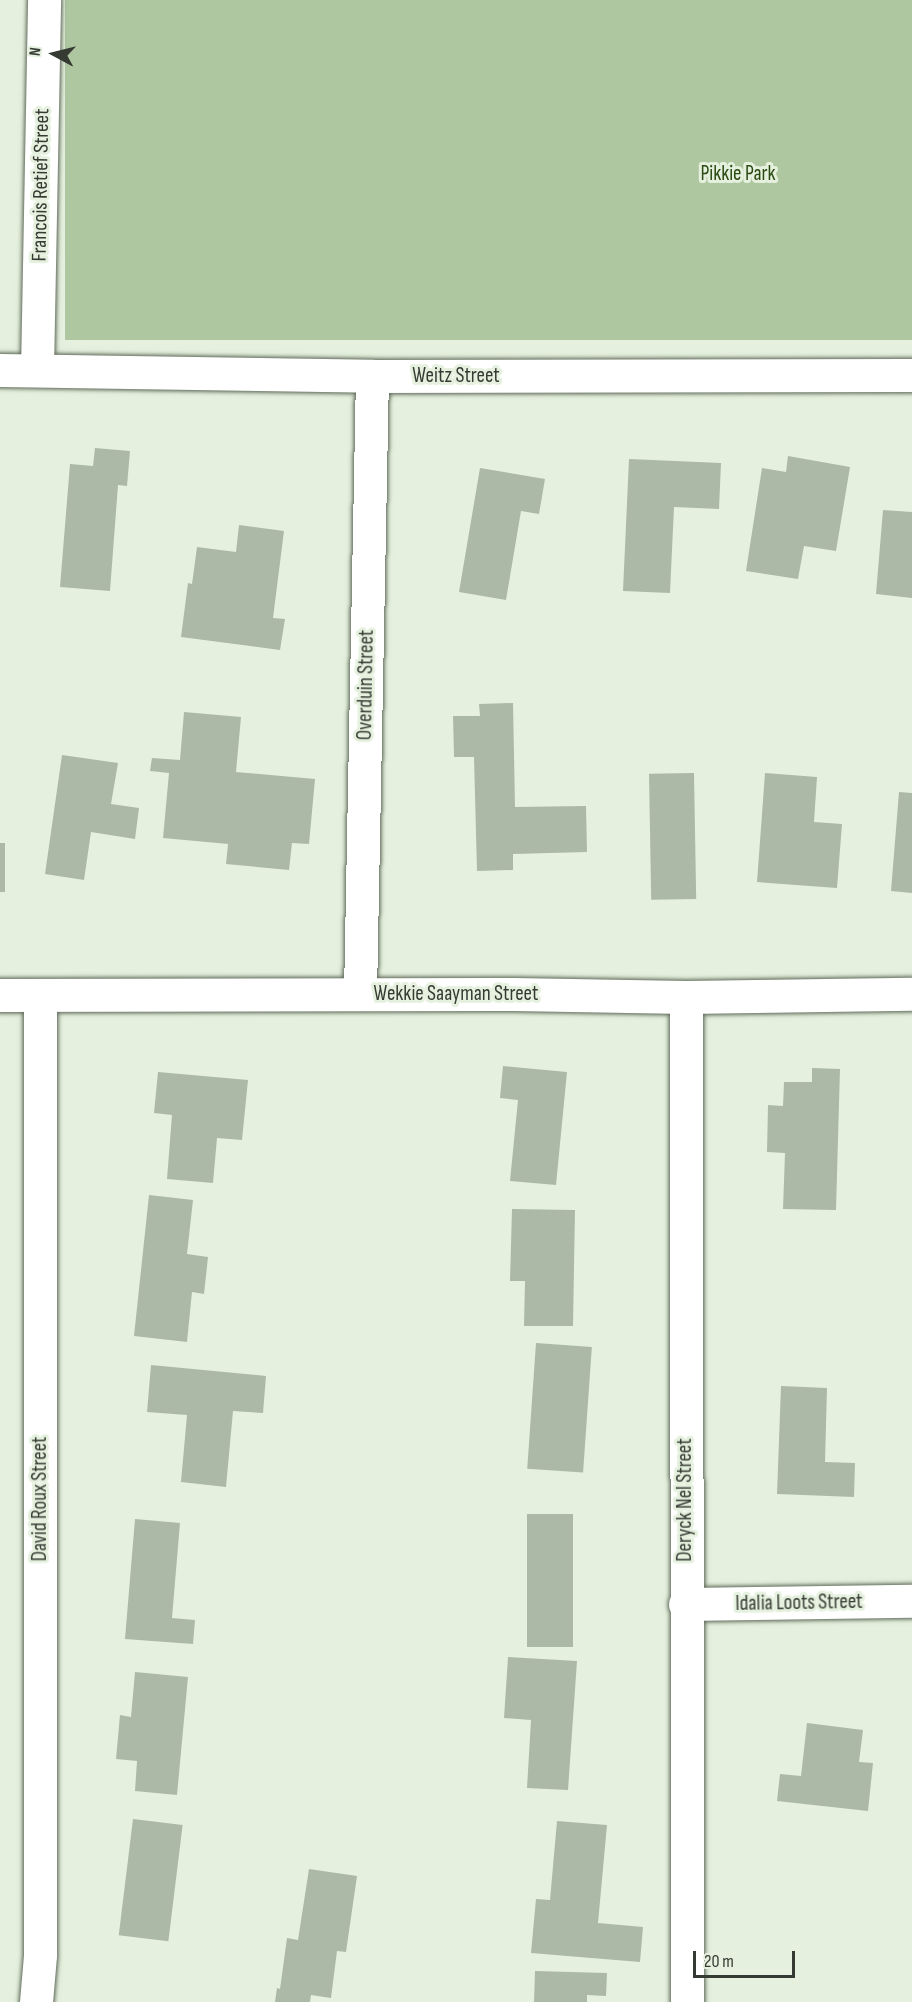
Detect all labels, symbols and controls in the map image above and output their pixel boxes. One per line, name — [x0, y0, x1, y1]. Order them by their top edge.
north arrow — [24, 24, 84, 84]
text: N — [26, 46, 46, 57]
street label: Francois Retief Street — [27, 108, 55, 262]
park label: Pikkie Park — [700, 161, 776, 187]
street label: Weitz Street — [412, 363, 500, 389]
street label: Overduin Street — [352, 630, 380, 740]
street label: Wekkie Saayman Street — [374, 981, 538, 1007]
street label: David Roux Street — [27, 1437, 53, 1561]
street label: Deryck Nel Street — [672, 1438, 698, 1562]
street label: Idalia Loots Street — [735, 1589, 863, 1617]
scale bar — [696, 1939, 798, 1977]
text: 20 m — [704, 1951, 734, 1972]

